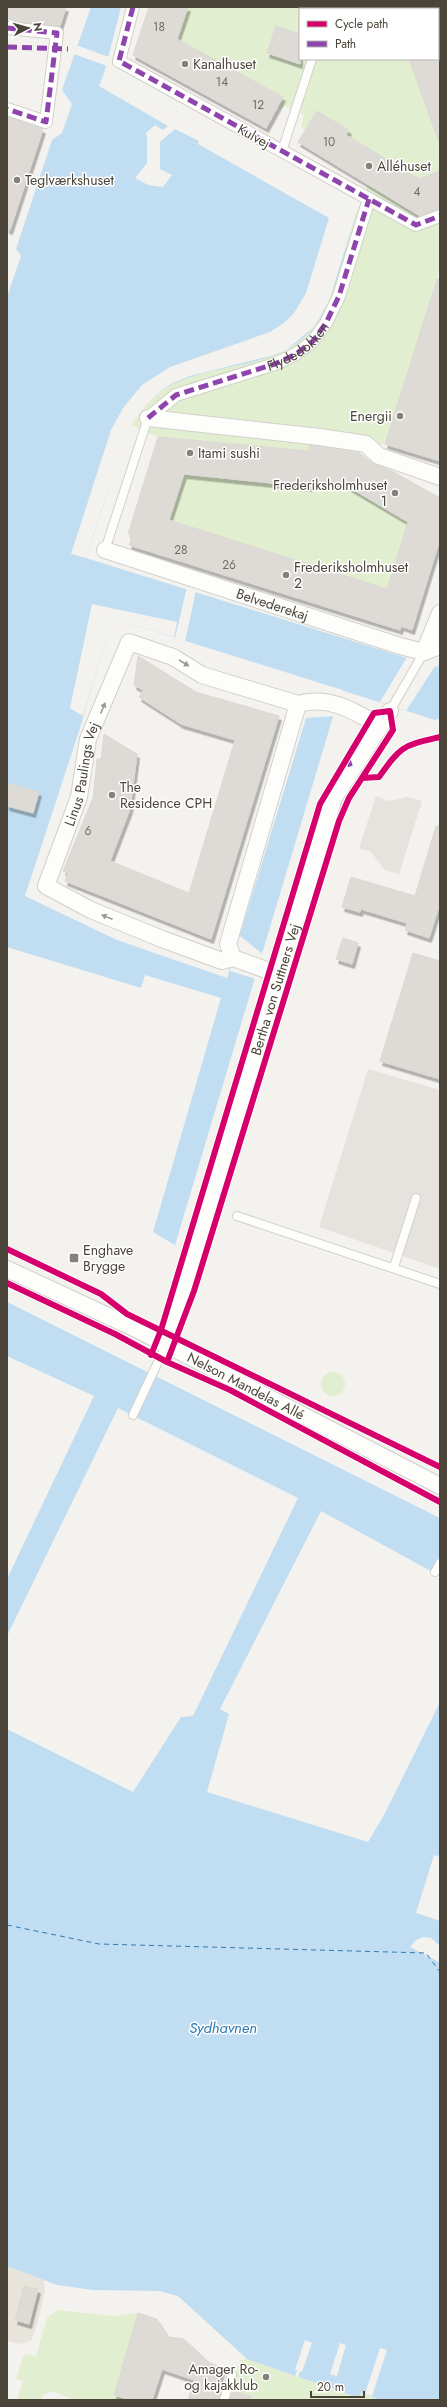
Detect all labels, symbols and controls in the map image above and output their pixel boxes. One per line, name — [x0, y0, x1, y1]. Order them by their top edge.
north arrow — [8, 8, 48, 48]
legend — [299, 8, 439, 60]
text: Cycle path — [335, 15, 388, 33]
house number: 18 — [153, 18, 165, 36]
text: N — [30, 22, 46, 32]
text: Path — [335, 35, 356, 53]
place label: Kanalhuset — [193, 54, 256, 74]
marker: Kanalhuset — [180, 59, 190, 69]
house number: 14 — [216, 73, 228, 91]
house number: 12 — [252, 96, 264, 114]
street label: Kulvej — [234, 119, 274, 153]
house number: 10 — [323, 133, 335, 151]
place label: Alléhuset — [377, 156, 431, 176]
marker: Alléhuset — [364, 161, 374, 171]
place label: Teglværkshuset — [25, 170, 114, 190]
marker: Teglværkshuset — [12, 175, 22, 185]
house number: 4 — [414, 183, 421, 201]
street label: Flydedokken — [264, 318, 334, 376]
place label: Energii — [350, 406, 392, 426]
marker: Energii — [395, 411, 405, 421]
place label: Itami sushi — [198, 443, 260, 463]
marker: Itami sushi — [185, 448, 195, 458]
place label: Frederiksholmhuset 1 — [273, 475, 388, 511]
marker: Frederiksholmhuset 1 — [390, 488, 400, 498]
house number: 28 — [174, 541, 188, 559]
house number: 26 — [222, 556, 236, 574]
place label: Frederiksholmhuset 2 — [294, 557, 409, 593]
marker: Frederiksholmhuset 2 — [281, 570, 291, 580]
street label: Belvederekaj — [234, 583, 311, 626]
one-way arrow — [178, 659, 189, 667]
one-way arrow — [100, 702, 106, 714]
street label: Linus Paulings Vej — [59, 719, 104, 829]
place label: The Residence CPH — [120, 777, 212, 813]
marker: The Residence CPH — [107, 790, 117, 800]
house number: 6 — [85, 822, 92, 840]
one-way arrow — [100, 913, 112, 919]
street label: Bertha von Suttners Vej — [246, 921, 305, 1058]
place label: Enghave Brygge — [83, 1240, 133, 1276]
marker: Enghave Brygge — [68, 1252, 80, 1264]
street label: Nelson Mandelas Allé — [184, 1347, 308, 1424]
water label: Sydhavnen — [189, 2017, 257, 2039]
place label: Amager Ro- og kajakklub — [184, 2359, 258, 2395]
marker: Amager Ro- og kajakklub — [261, 2372, 271, 2382]
scale bar — [311, 2373, 364, 2399]
text: 20 m — [317, 2378, 344, 2396]

